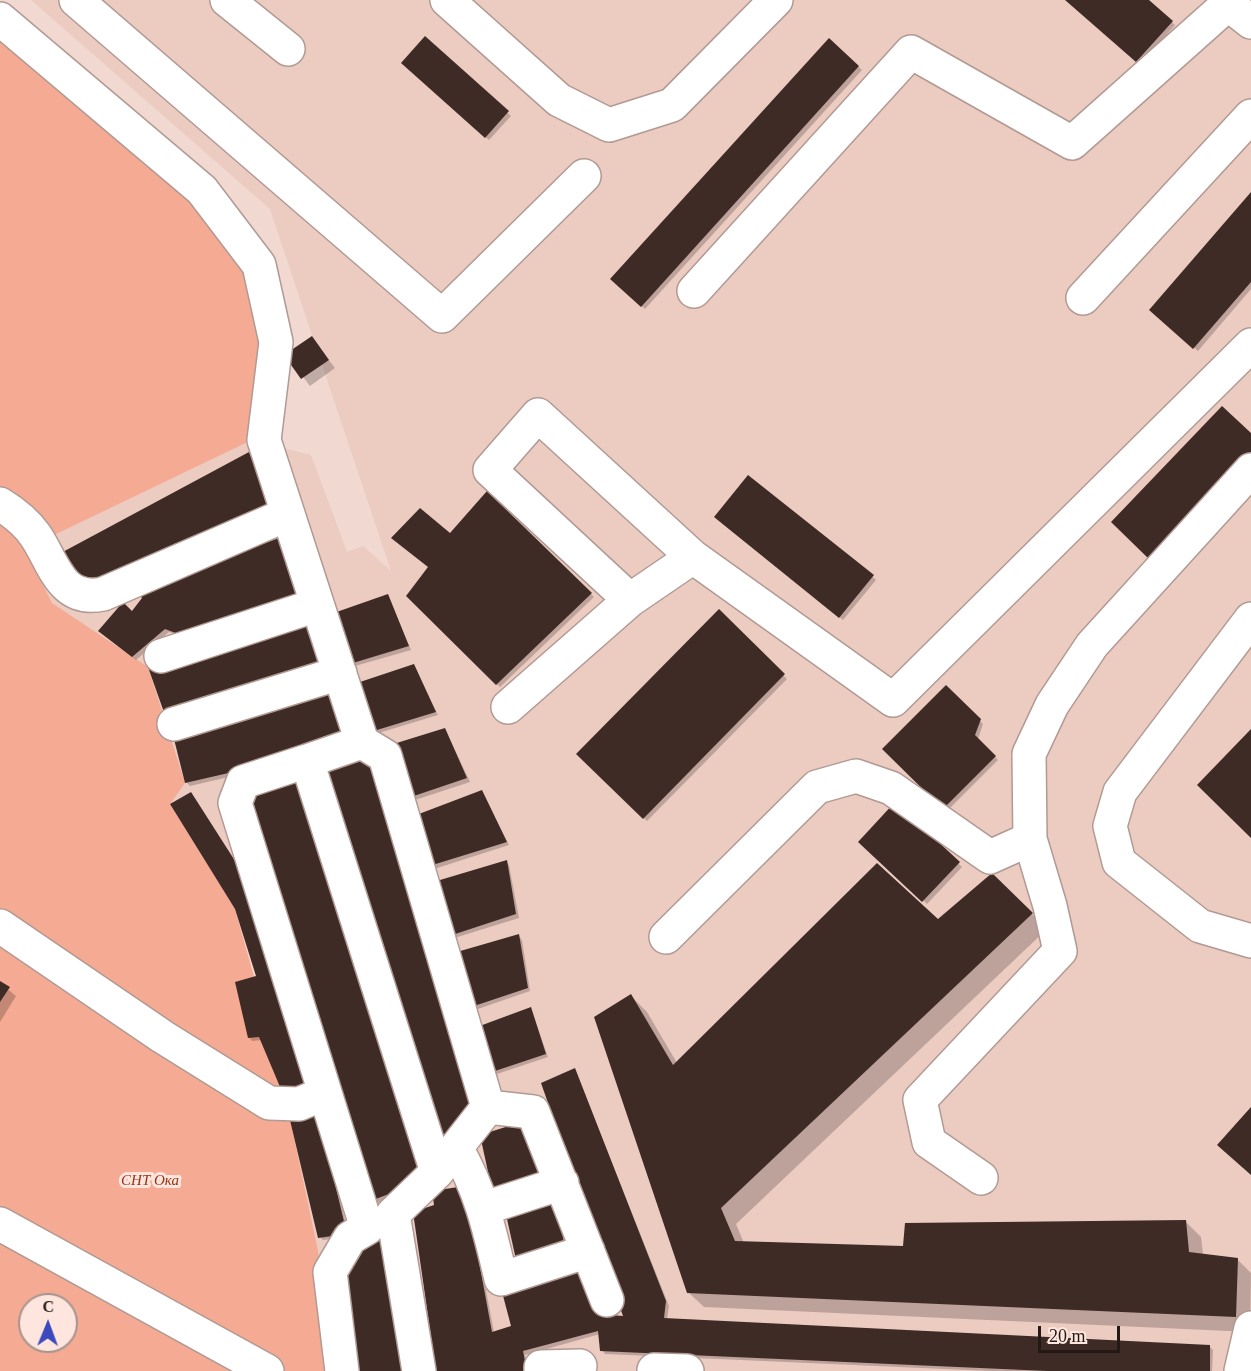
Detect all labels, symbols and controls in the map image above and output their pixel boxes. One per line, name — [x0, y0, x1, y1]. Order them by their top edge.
park label: СНТ Ока — [121, 1172, 179, 1190]
north arrow — [18, 1293, 78, 1353]
text: С — [42, 1298, 54, 1315]
scale bar — [1041, 1314, 1124, 1352]
text: 20 m — [1049, 1326, 1086, 1346]

